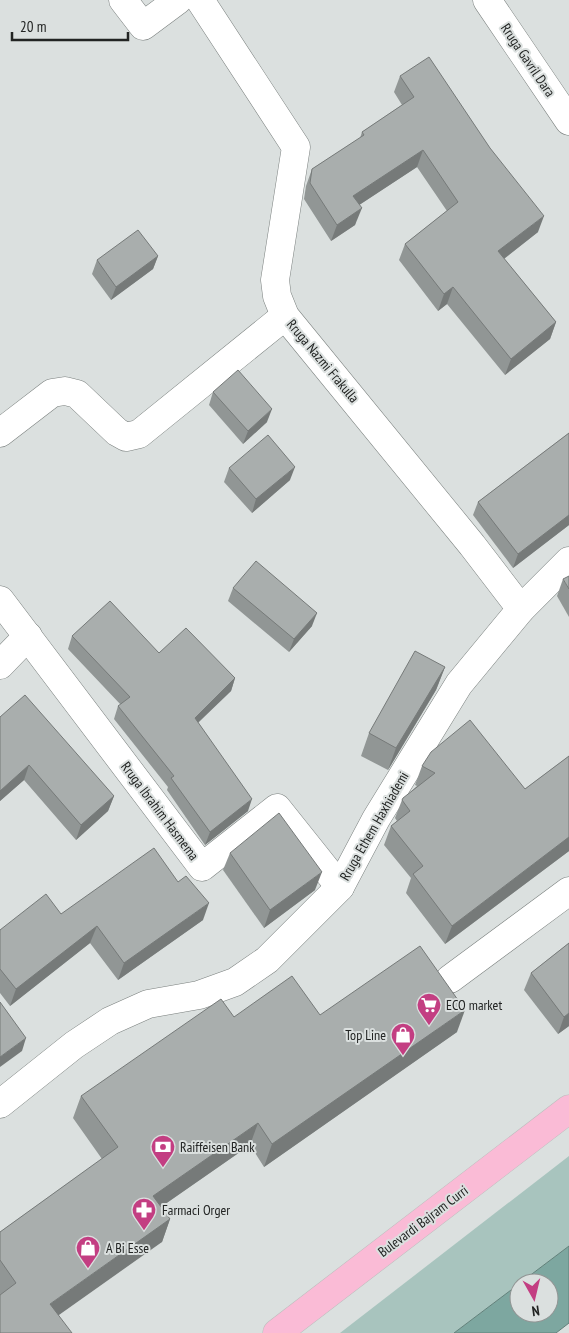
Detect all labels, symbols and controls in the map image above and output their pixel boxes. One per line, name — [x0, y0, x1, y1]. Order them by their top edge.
scale bar — [12, 10, 129, 42]
text: 20 m — [20, 17, 46, 36]
street label: Rruga Gavril Dara — [497, 20, 559, 100]
street label: Rruga Nazmi Frakulla — [283, 316, 363, 406]
street label: Rruga Ibrahim Hasmema — [117, 758, 203, 864]
street label: Rruga Ethem Haxhiademi — [336, 768, 412, 884]
supermarket icon: ECO market — [416, 992, 442, 1026]
place label: ECO market — [446, 996, 502, 1014]
shop icon: Top Line — [390, 1022, 416, 1056]
place label: Top Line — [345, 1026, 386, 1044]
bank icon: Raiffeisen Bank — [150, 1134, 176, 1168]
place label: Raiffeisen Bank — [180, 1138, 255, 1156]
street label: Bulevardi Bajram Curri — [374, 1181, 472, 1261]
pharmacy icon: Farmaci Orger — [131, 1197, 157, 1231]
place label: Farmaci Orger — [162, 1201, 230, 1219]
shop icon: A Bi Esse — [75, 1235, 101, 1269]
place label: A Bi Esse — [106, 1239, 149, 1257]
north arrow — [509, 1273, 559, 1323]
text: N — [531, 1301, 541, 1320]

